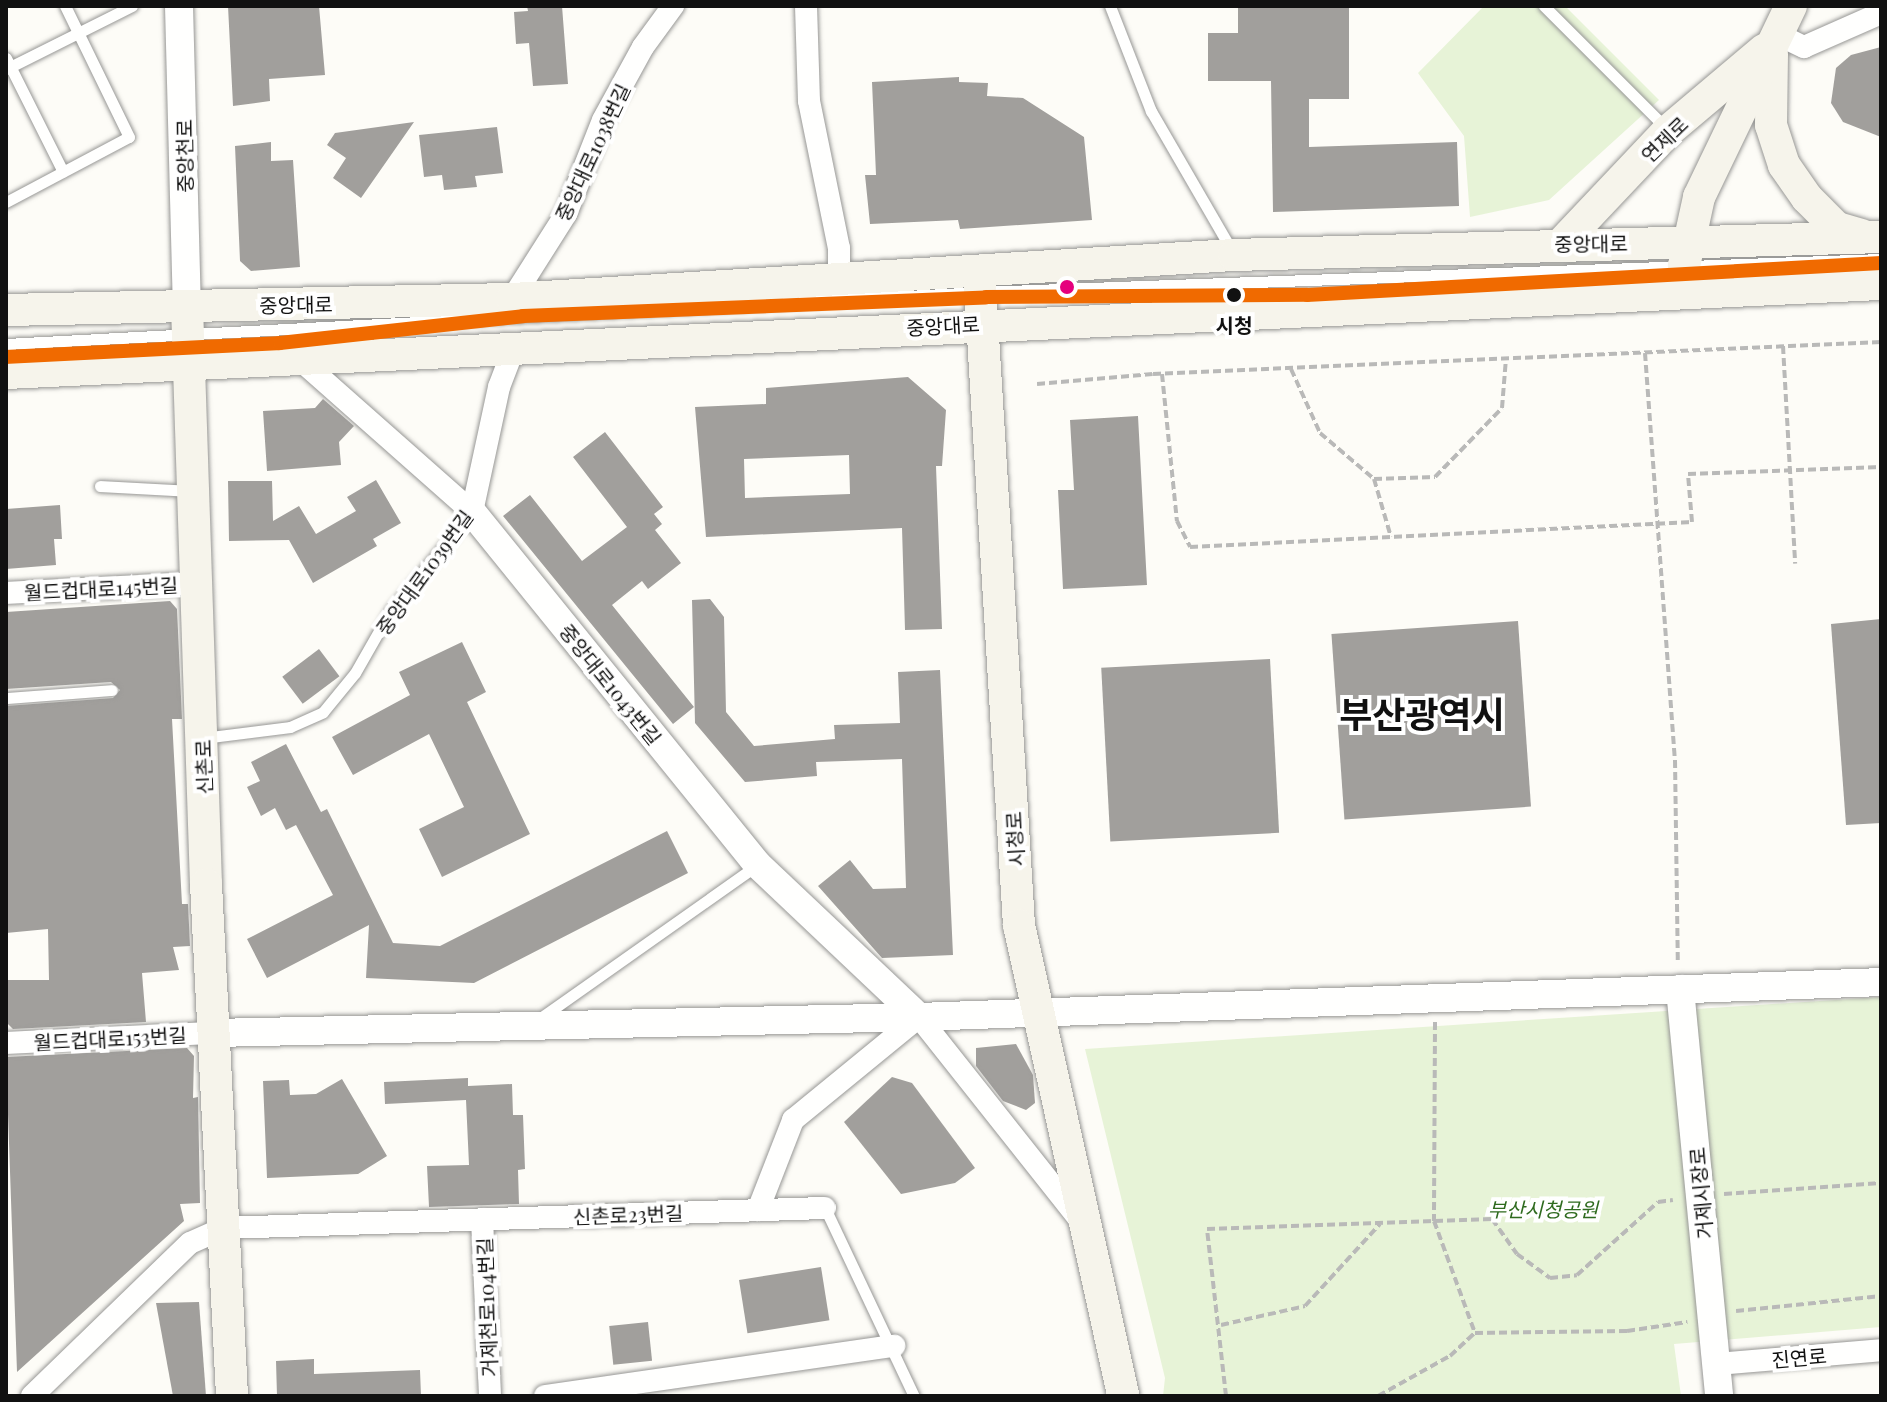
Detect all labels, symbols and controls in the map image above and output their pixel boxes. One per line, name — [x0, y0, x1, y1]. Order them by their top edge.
street label: 중앙대로1038번길 — [550, 79, 634, 225]
street label: 연제로 — [1636, 111, 1692, 167]
street label: 중앙천로 — [171, 119, 197, 193]
street label: 중앙대로 — [1554, 230, 1628, 256]
unlabelled marker — [1059, 279, 1075, 295]
marker: 시청 — [1220, 281, 1248, 309]
street label: 중앙대로 — [259, 291, 333, 317]
street label: 중앙대로 — [906, 311, 980, 339]
place label: 시청 — [1216, 312, 1252, 336]
street label: 중앙대로1039번길 — [371, 505, 477, 639]
street label: 월드컵대로145번길 — [23, 572, 179, 604]
street label: 중앙대로1043번길 — [555, 619, 667, 749]
district label: 부산광역시 — [1339, 692, 1505, 736]
street label: 신촌로 — [190, 739, 216, 795]
street label: 시청로 — [1001, 811, 1027, 867]
street label: 월드컵대로153번길 — [33, 1022, 187, 1054]
street label: 거제시장로 — [1684, 1146, 1716, 1240]
park label: 부산시청공원 — [1488, 1196, 1598, 1220]
street label: 신촌로23번길 — [572, 1200, 684, 1228]
street label: 거제천로104번길 — [472, 1237, 500, 1377]
street label: 진연로 — [1770, 1343, 1828, 1371]

